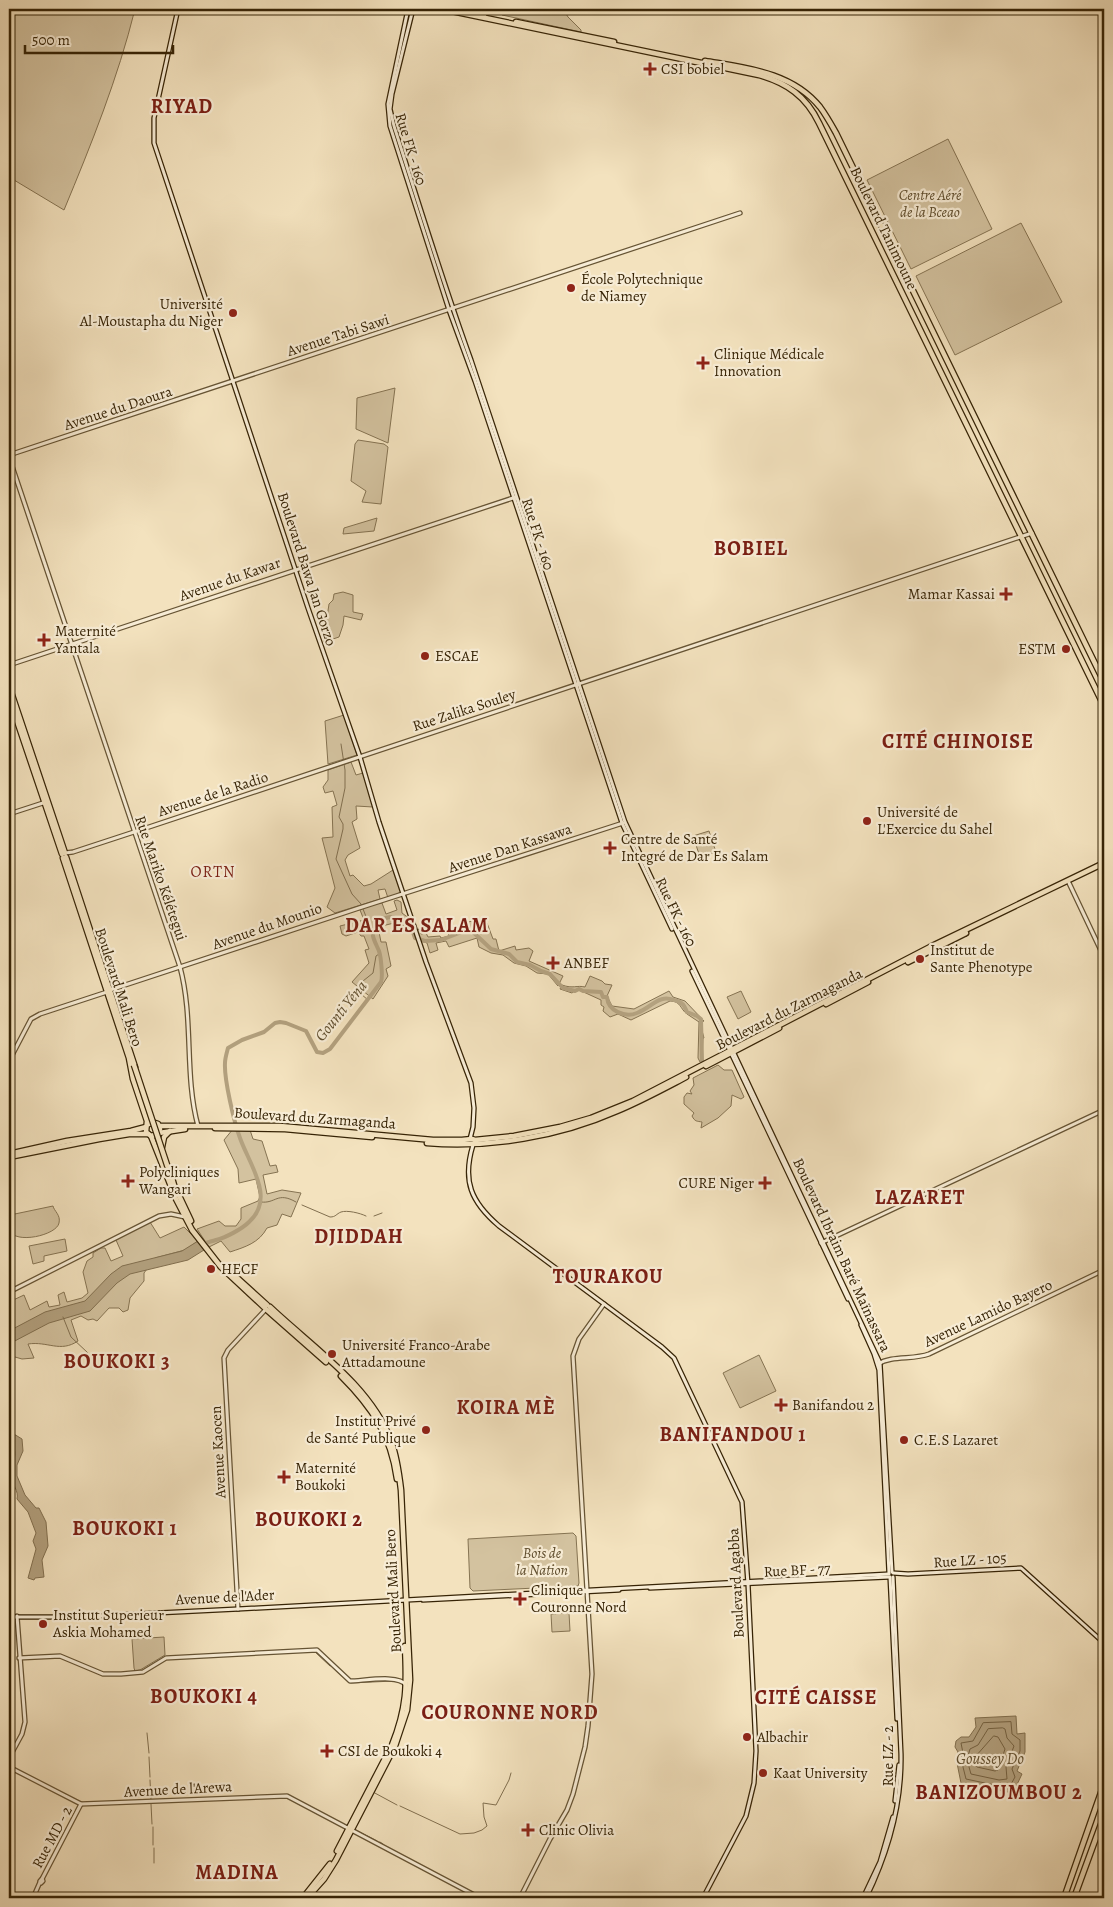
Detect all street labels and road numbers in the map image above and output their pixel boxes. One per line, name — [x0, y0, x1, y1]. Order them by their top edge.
street label: Rue FK - 160 — [391, 110, 431, 188]
street label: Boulevard Tanimoune — [845, 163, 923, 293]
street label: Avenue Tabi Sawi — [284, 309, 392, 361]
street label: Avenue du Daoura — [60, 381, 175, 435]
street label: Boulevard Bawa Jan Gorzo — [273, 489, 341, 649]
street label: Rue FK - 160 — [517, 495, 559, 573]
street label: Avenue du Kawar — [176, 552, 284, 606]
street label: Rue Zalika Souley — [410, 684, 518, 736]
street label: Avenue de la Radio — [154, 767, 271, 822]
street label: Rue Mariko Kélétegui — [130, 813, 192, 943]
street label: Avenue Dan Kassawa — [445, 819, 574, 878]
street label: Rue FK - 160 — [651, 874, 701, 950]
street label: Avenue du Mounio — [209, 898, 324, 954]
street label: Boulevard Mali Bero — [90, 925, 148, 1049]
street label: Boulevard du Zarmaganda — [712, 963, 866, 1055]
street label: Boulevard du Zarmaganda — [233, 1102, 397, 1134]
street label: Boulevard Ibraim Baré Maïnassara — [788, 1155, 896, 1355]
street label: Avenue Lamido Bayero — [920, 1274, 1055, 1352]
street label: Avenue Kaocen — [206, 1405, 230, 1500]
street label: Boulevard Agabba — [723, 1527, 749, 1639]
street label: Boulevard Mali Bero — [380, 1529, 406, 1653]
street label: Rue LZ - 105 — [933, 1547, 1007, 1573]
street label: Rue BF - 77 — [763, 1558, 832, 1582]
street label: Avenue de l'Ader — [174, 1584, 275, 1610]
street label: Rue LZ - 2 — [878, 1726, 898, 1786]
street label: Avenue de l'Arewa — [122, 1776, 233, 1802]
street label: Rue MD - 2 — [27, 1802, 77, 1872]

